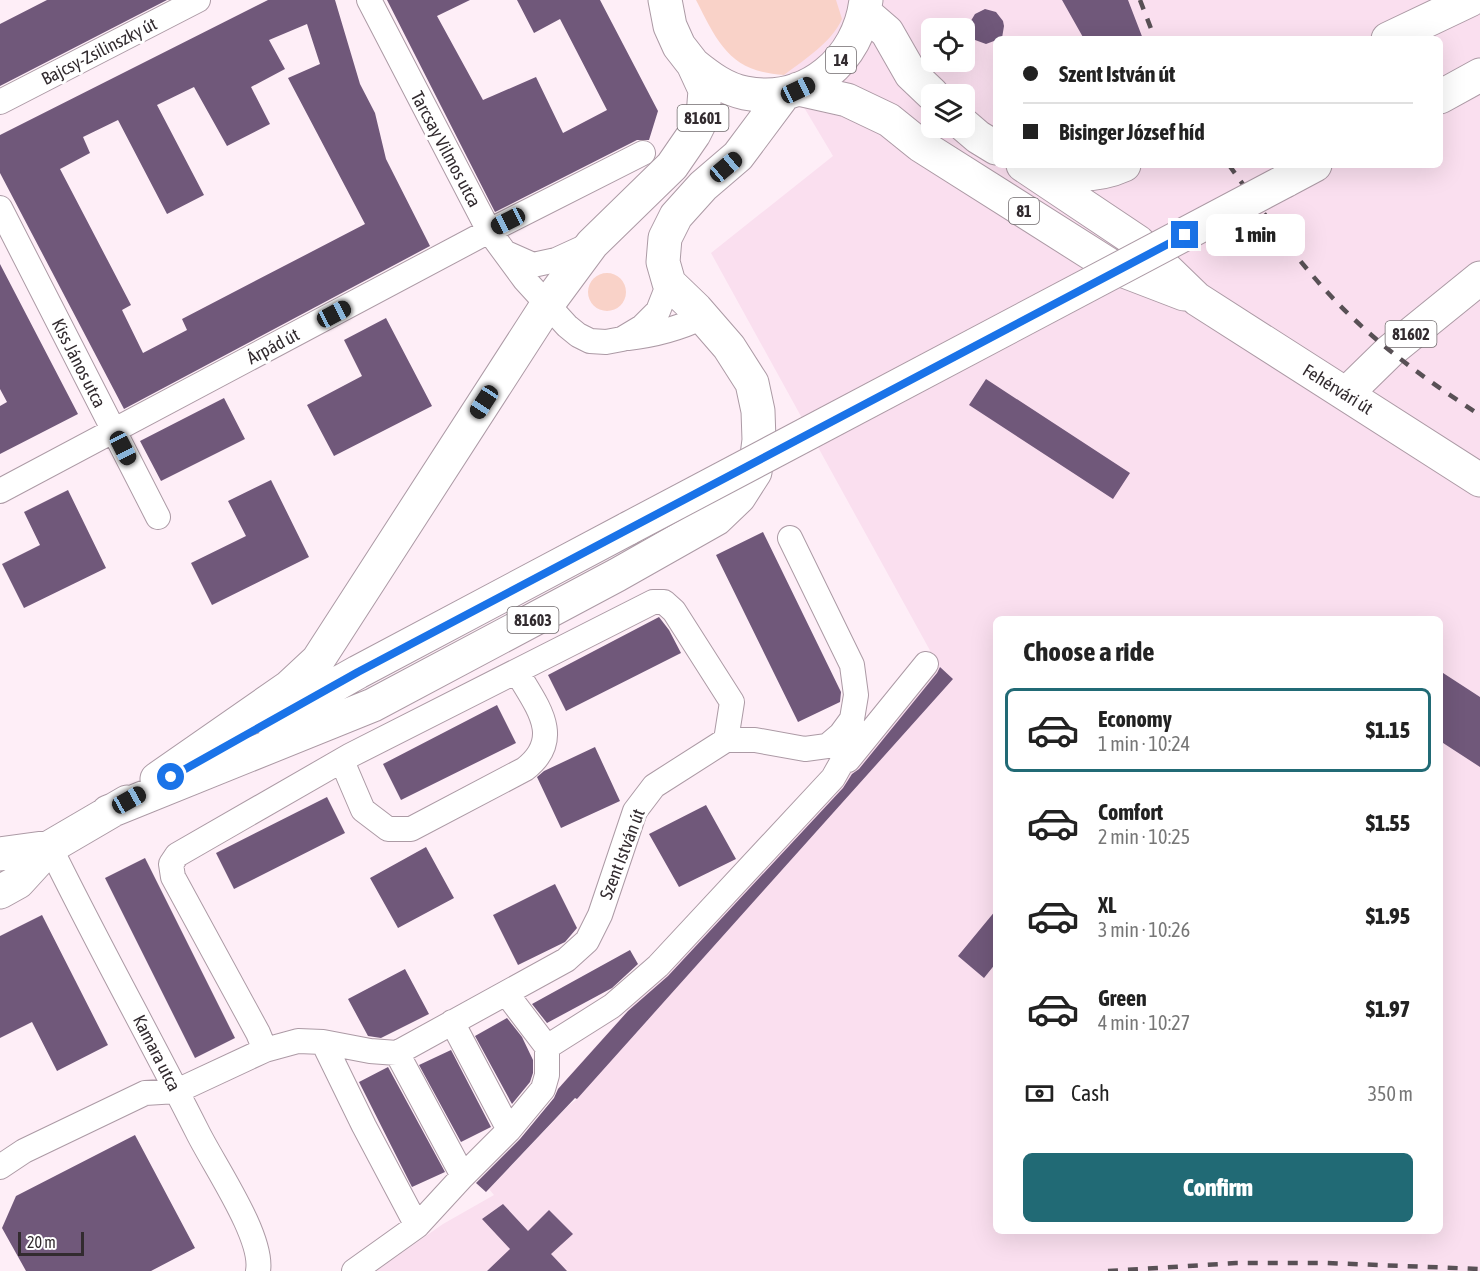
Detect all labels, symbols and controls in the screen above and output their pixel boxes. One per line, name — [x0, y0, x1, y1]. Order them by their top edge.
street label: Bajcsy-Zsilinszky út — [38, 13, 160, 89]
map controls — [921, 18, 975, 138]
button: locate — [921, 18, 975, 72]
road number: 14 — [826, 47, 856, 73]
text: Szent István út — [1059, 61, 1175, 87]
car — [778, 74, 818, 106]
button: layers — [921, 84, 975, 138]
street label: Tarcsay Vilmos utca — [407, 87, 485, 211]
road number: 81601 — [678, 105, 728, 131]
text: Bisinger József híd — [1059, 119, 1205, 145]
car — [706, 149, 746, 185]
road number: 81 — [1009, 198, 1039, 224]
car — [488, 205, 528, 237]
callout: 1 min — [1206, 214, 1305, 256]
route end — [1171, 221, 1198, 248]
text: 1 min — [1235, 223, 1276, 246]
car — [314, 298, 354, 330]
street label: Kiss János utca — [48, 315, 110, 411]
road number: 81602 — [1386, 321, 1436, 347]
street label: Árpád út — [243, 324, 303, 368]
street label: Fehérvári út — [1299, 359, 1377, 419]
car — [467, 382, 501, 422]
car — [107, 428, 139, 468]
road number: 81603 — [508, 607, 558, 633]
text: Choose a ride — [1023, 636, 1155, 667]
icon: car — [1026, 703, 1080, 757]
text: Economy — [1098, 706, 1172, 732]
text: $1.15 — [1366, 717, 1410, 743]
text: 1 min · 10:24 — [1098, 732, 1190, 755]
route start — [157, 763, 184, 790]
car — [109, 783, 149, 817]
icon: car — [1026, 796, 1080, 850]
text: Comfort — [1098, 799, 1163, 825]
street label: Szent István út — [595, 806, 649, 902]
text: $1.55 — [1366, 810, 1410, 836]
text: 2 min · 10:25 — [1098, 825, 1190, 848]
icon: car — [1026, 889, 1080, 943]
text: XL — [1098, 892, 1116, 918]
text: $1.95 — [1366, 903, 1410, 929]
text: 3 min · 10:26 — [1098, 918, 1190, 941]
icon: car — [1026, 982, 1080, 1036]
text: Green — [1098, 985, 1147, 1011]
text: $1.97 — [1366, 996, 1410, 1022]
street label: Kamara utca — [129, 1011, 185, 1095]
text: 4 min · 10:27 — [1098, 1011, 1190, 1034]
icon: cash — [1023, 1077, 1056, 1110]
text: Cash — [1071, 1080, 1110, 1106]
text: 350 m — [1368, 1082, 1413, 1105]
button: Confirm — [1023, 1153, 1413, 1222]
scale bar — [18, 1229, 84, 1256]
text: 20 m — [27, 1233, 56, 1251]

